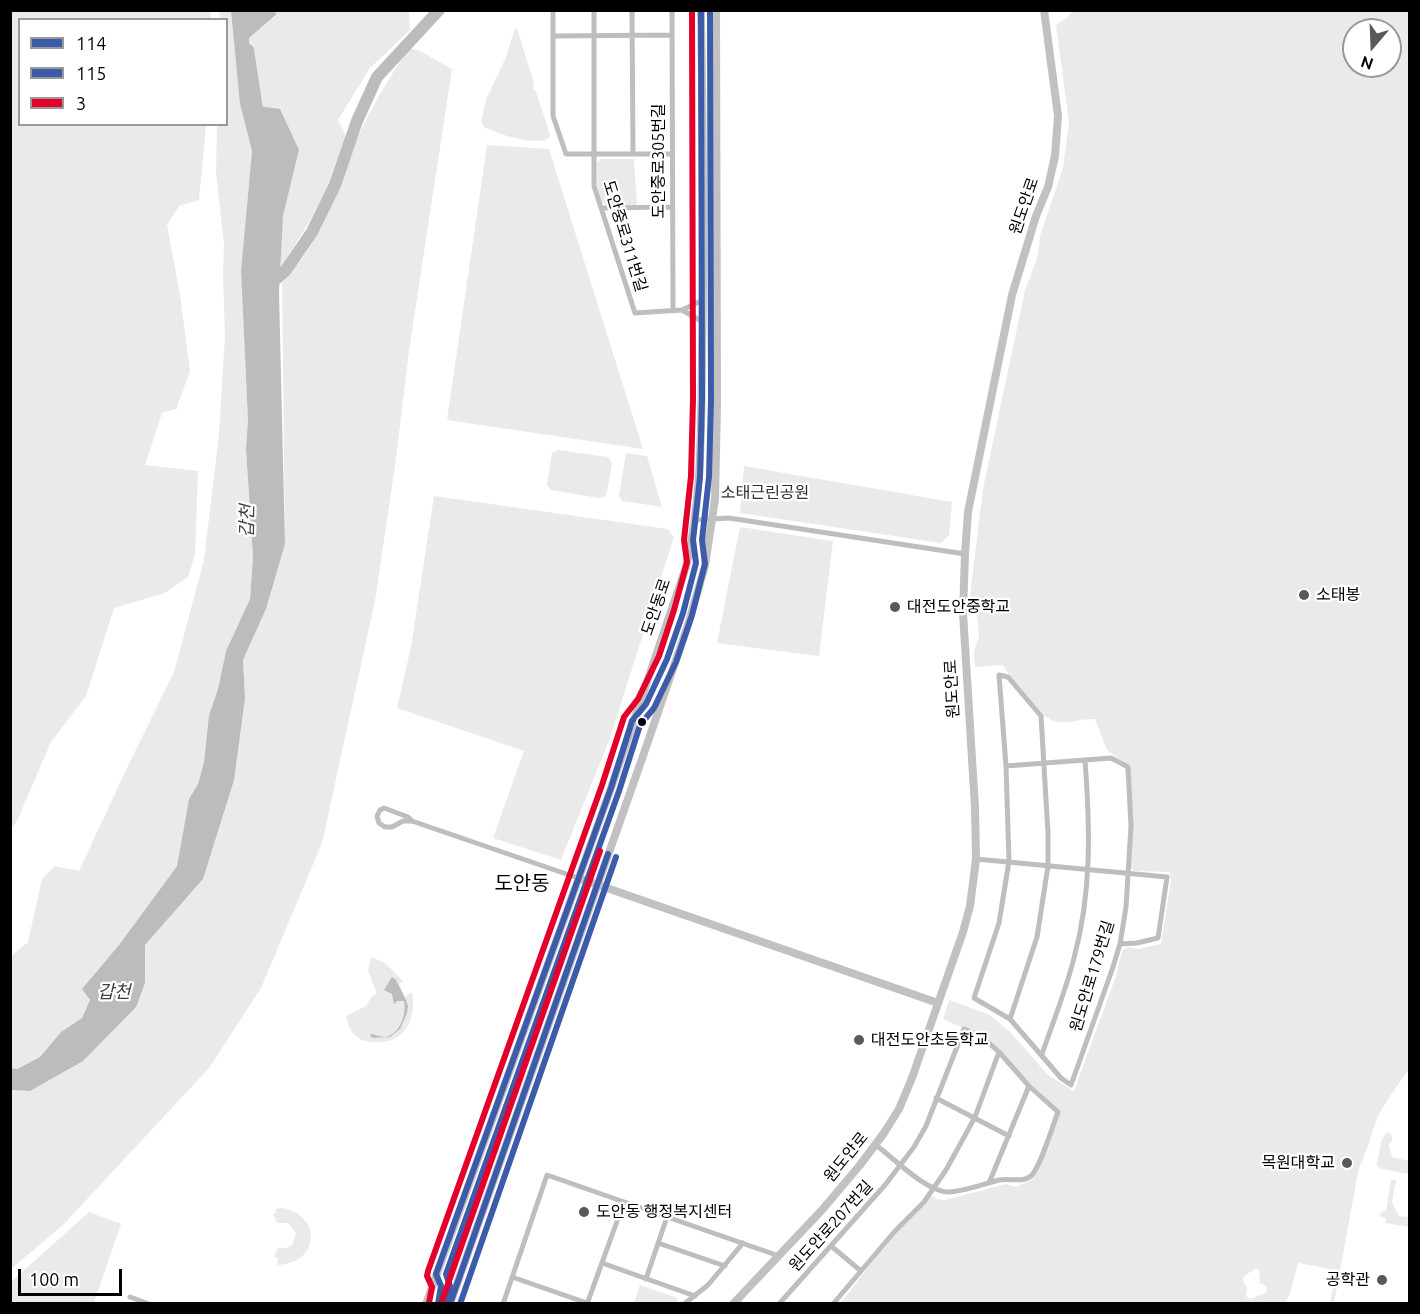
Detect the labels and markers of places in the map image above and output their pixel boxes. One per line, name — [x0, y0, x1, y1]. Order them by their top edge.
place label: 소태봉 — [1316, 585, 1360, 605]
marker: 소태봉 — [1297, 588, 1311, 602]
place label: 대전도안중학교 — [907, 597, 1010, 617]
marker: 대전도안중학교 — [888, 600, 902, 614]
unlabelled marker — [636, 716, 648, 728]
place label: 대전도안초등학교 — [871, 1030, 989, 1050]
marker: 대전도안초등학교 — [852, 1033, 866, 1047]
place label: 목원대학교 — [1261, 1153, 1335, 1173]
marker: 목원대학교 — [1340, 1156, 1354, 1170]
place label: 도안동 행정복지센터 — [596, 1202, 732, 1222]
marker: 도안동 행정복지센터 — [577, 1205, 591, 1219]
place label: 공학관 — [1326, 1270, 1370, 1290]
marker: 공학관 — [1375, 1273, 1389, 1287]

